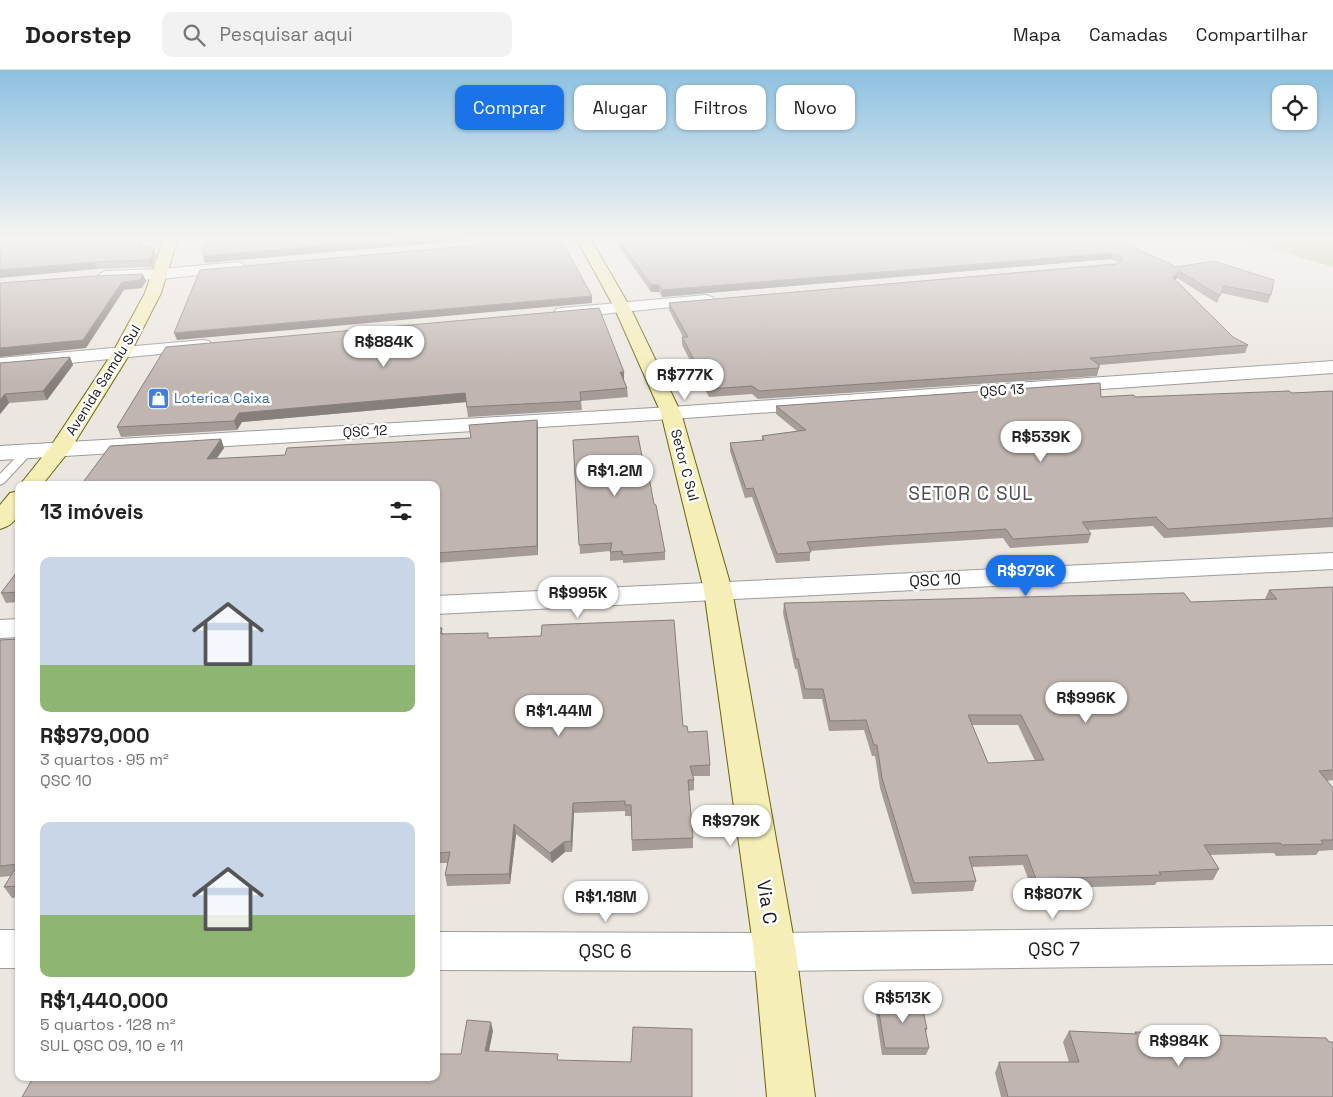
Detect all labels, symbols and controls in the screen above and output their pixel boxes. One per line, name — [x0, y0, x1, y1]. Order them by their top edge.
search box — [162, 12, 512, 57]
text: Doorstep — [25, 19, 132, 50]
icon: search — [180, 21, 208, 49]
text: Pesquisar aqui — [220, 22, 353, 47]
text: Mapa — [1013, 23, 1061, 46]
text: Camadas — [1089, 23, 1168, 46]
text: Compartilhar — [1196, 23, 1308, 46]
chip: Comprar — [455, 85, 564, 130]
chip: Alugar — [574, 85, 666, 130]
chip: Filtros — [676, 85, 766, 130]
chip: Novo — [776, 85, 855, 130]
map controls — [1272, 85, 1317, 130]
button: locate — [1272, 85, 1317, 130]
street label: Avenida Samdu Sul — [62, 321, 144, 439]
pin: R$884K — [343, 326, 425, 368]
text: R$884K — [354, 331, 414, 352]
pin: R$777K — [644, 358, 726, 401]
text: R$777K — [657, 364, 713, 385]
street label: QSC 13 — [979, 379, 1025, 401]
shop icon: Loterica Caixa — [146, 386, 170, 410]
place label: Loterica Caixa — [174, 389, 270, 407]
pin: R$539K — [1000, 420, 1082, 463]
street label: QSC 12 — [342, 421, 388, 441]
text: R$539K — [1011, 426, 1071, 447]
street label: Setor C Sul — [667, 427, 703, 503]
pin: R$1.2M — [574, 454, 656, 497]
text: R$1.2M — [587, 460, 643, 481]
district label: SETOR C SUL — [908, 481, 1034, 506]
icon: filters — [387, 497, 415, 525]
text: 13 imóveis — [40, 498, 144, 525]
pin: R$979K — [985, 554, 1067, 597]
text: R$979K — [997, 560, 1055, 581]
street label: QSC 10 — [909, 568, 961, 592]
pin: R$995K — [537, 576, 619, 619]
text: R$995K — [548, 582, 608, 603]
icon: home — [183, 589, 273, 679]
pin: R$996K — [1045, 682, 1127, 724]
text: R$996K — [1056, 687, 1116, 708]
pin: R$1.44M — [513, 694, 605, 737]
text: R$1.44M — [526, 700, 592, 721]
text: R$979,000 — [40, 722, 150, 749]
text: 3 quartos · 95 m² — [40, 749, 169, 770]
text: QSC 10 — [40, 770, 92, 791]
pin: R$979K — [690, 804, 772, 847]
text: R$979K — [702, 810, 760, 831]
icon: home — [183, 854, 273, 944]
street label: Via C — [751, 878, 783, 926]
pin: R$807K — [1012, 878, 1094, 920]
pin: R$1.18M — [560, 880, 652, 923]
text: R$807K — [1024, 883, 1082, 904]
text: R$1.18M — [575, 886, 637, 907]
street label: QSC 7 — [1028, 936, 1081, 962]
street label: QSC 6 — [578, 939, 632, 964]
pin: R$513K — [862, 982, 944, 1024]
text: R$1,440,000 — [40, 987, 168, 1014]
text: R$513K — [875, 987, 931, 1008]
text: 5 quartos · 128 m² — [40, 1014, 176, 1035]
pin: R$984K — [1138, 1024, 1220, 1067]
text: R$984K — [1149, 1030, 1209, 1051]
text: SUL QSC 09, 10 e 11 — [40, 1035, 183, 1056]

